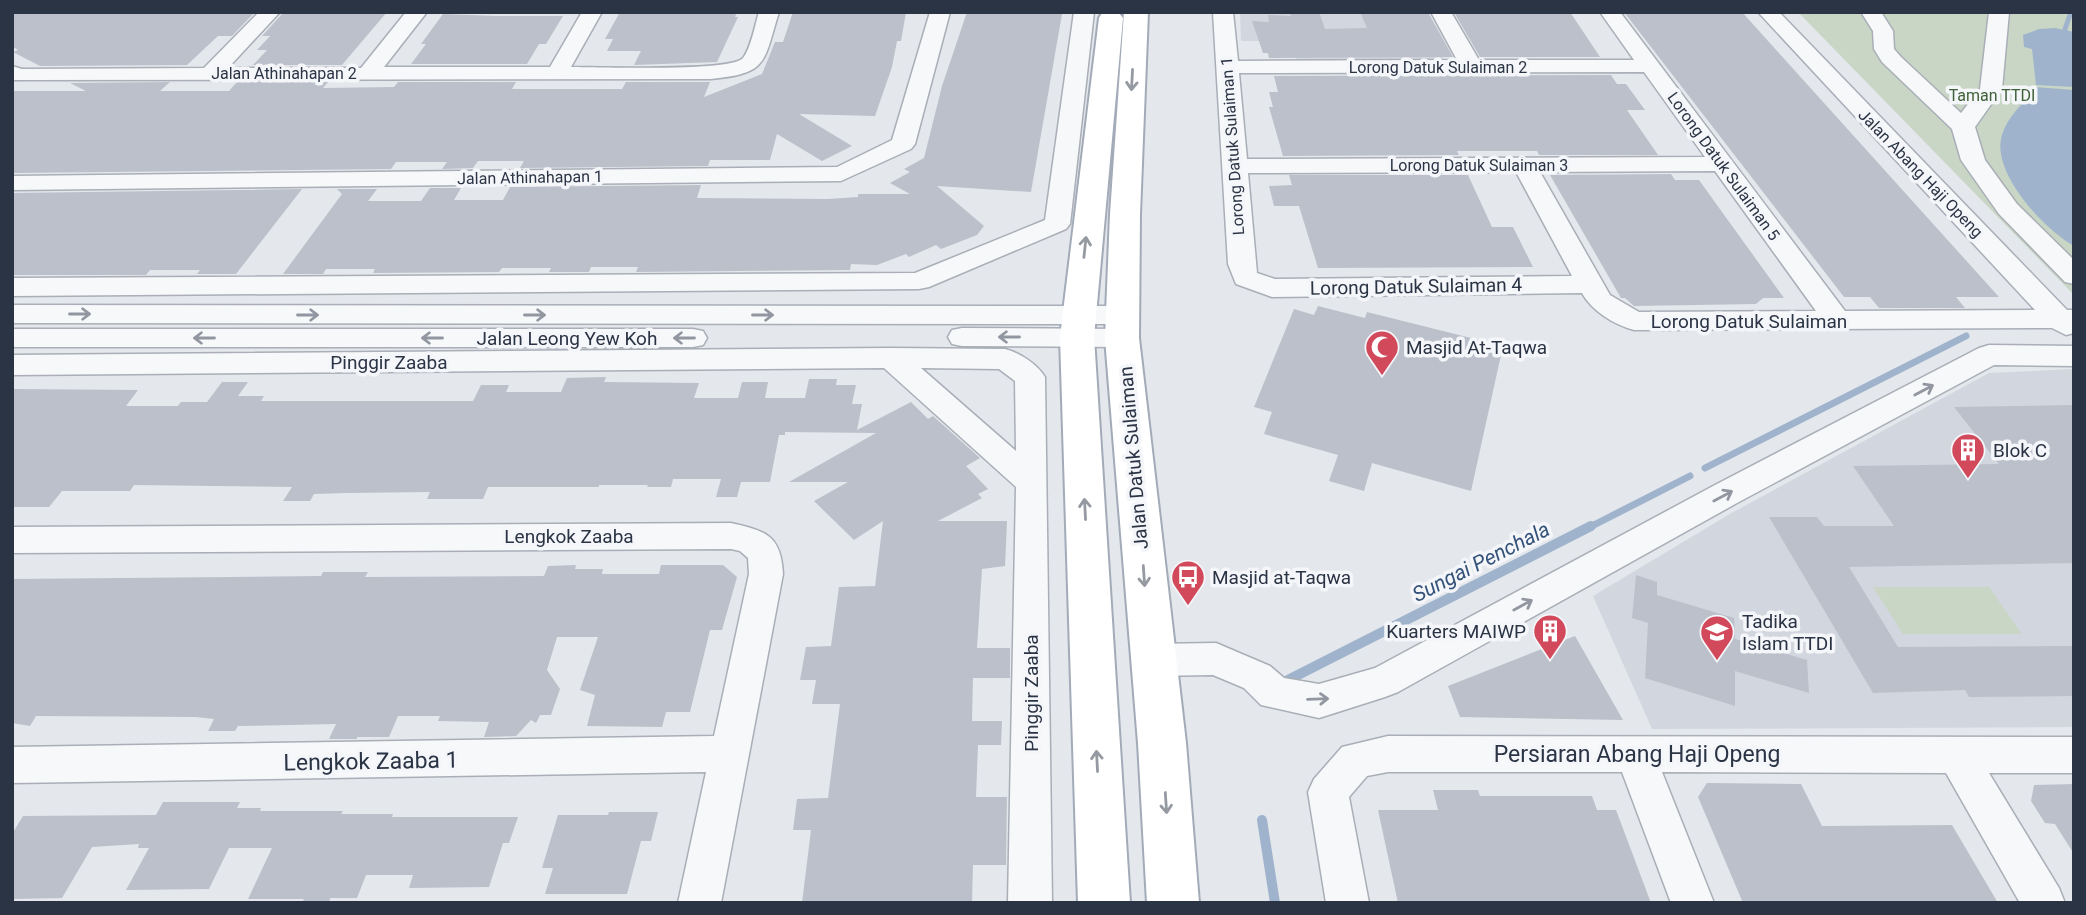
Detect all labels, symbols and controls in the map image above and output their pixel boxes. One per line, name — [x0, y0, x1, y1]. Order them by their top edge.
street label: Lorong Datuk Sulaiman 1 — [1217, 56, 1248, 236]
street label: Lorong Datuk Sulaiman 2 — [1349, 58, 1527, 77]
street label: Jalan Athinahapan 2 — [211, 64, 357, 83]
one-way arrow — [1125, 69, 1138, 91]
park label: Taman TTDI — [1949, 86, 2035, 105]
street label: Lorong Datuk Sulaiman 5 — [1663, 88, 1784, 244]
street label: Jalan Abang Haji Openg — [1854, 105, 1987, 241]
street label: Lorong Datuk Sulaiman 3 — [1390, 156, 1568, 175]
street label: Jalan Athinahapan 1 — [457, 167, 603, 188]
one-way arrow — [1079, 236, 1092, 259]
street label: Lorong Datuk Sulaiman 4 — [1310, 273, 1523, 300]
one-way arrow — [69, 307, 92, 321]
one-way arrow — [296, 308, 319, 322]
one-way arrow — [524, 308, 547, 322]
one-way arrow — [751, 308, 774, 322]
street label: Lorong Datuk Sulaiman — [1651, 310, 1847, 333]
street label: Jalan Leong Yew Koh — [477, 327, 657, 350]
mosque icon: Masjid At-Taqwa — [1363, 328, 1401, 377]
one-way arrow — [998, 330, 1021, 344]
one-way arrow — [193, 331, 216, 345]
one-way arrow — [420, 331, 443, 345]
one-way arrow — [672, 331, 695, 345]
place label: Masjid At-Taqwa — [1406, 336, 1547, 359]
street label: Pinggir Zaaba — [330, 351, 448, 374]
street label: Jalan Datuk Sulaiman — [1114, 365, 1153, 550]
one-way arrow — [1913, 382, 1934, 396]
building icon: Blok C — [1949, 431, 1987, 480]
place label: Blok C — [1993, 439, 2047, 462]
one-way arrow — [1712, 489, 1733, 502]
one-way arrow — [1079, 498, 1092, 521]
water label: Sungai Penchala — [1408, 517, 1554, 607]
street label: Lengkok Zaaba — [504, 525, 634, 548]
bus stop icon: Masjid at-Taqwa — [1169, 558, 1207, 607]
one-way arrow — [1138, 565, 1151, 587]
place label: Masjid at-Taqwa — [1212, 566, 1351, 589]
one-way arrow — [1513, 598, 1533, 612]
place label: Tadika Islam TTDI — [1742, 610, 1833, 655]
building icon: Kuarters MAIWP — [1531, 612, 1569, 661]
school or university icon: Tadika Islam TTDI — [1698, 613, 1736, 662]
place label: Kuarters MAIWP — [1386, 620, 1526, 643]
street label: Pinggir Zaaba — [1020, 634, 1043, 752]
one-way arrow — [1306, 692, 1329, 705]
street label: Persiaran Abang Haji Openg — [1494, 741, 1780, 768]
street label: Lengkok Zaaba 1 — [283, 746, 459, 777]
one-way arrow — [1090, 750, 1103, 773]
one-way arrow — [1160, 791, 1173, 813]

